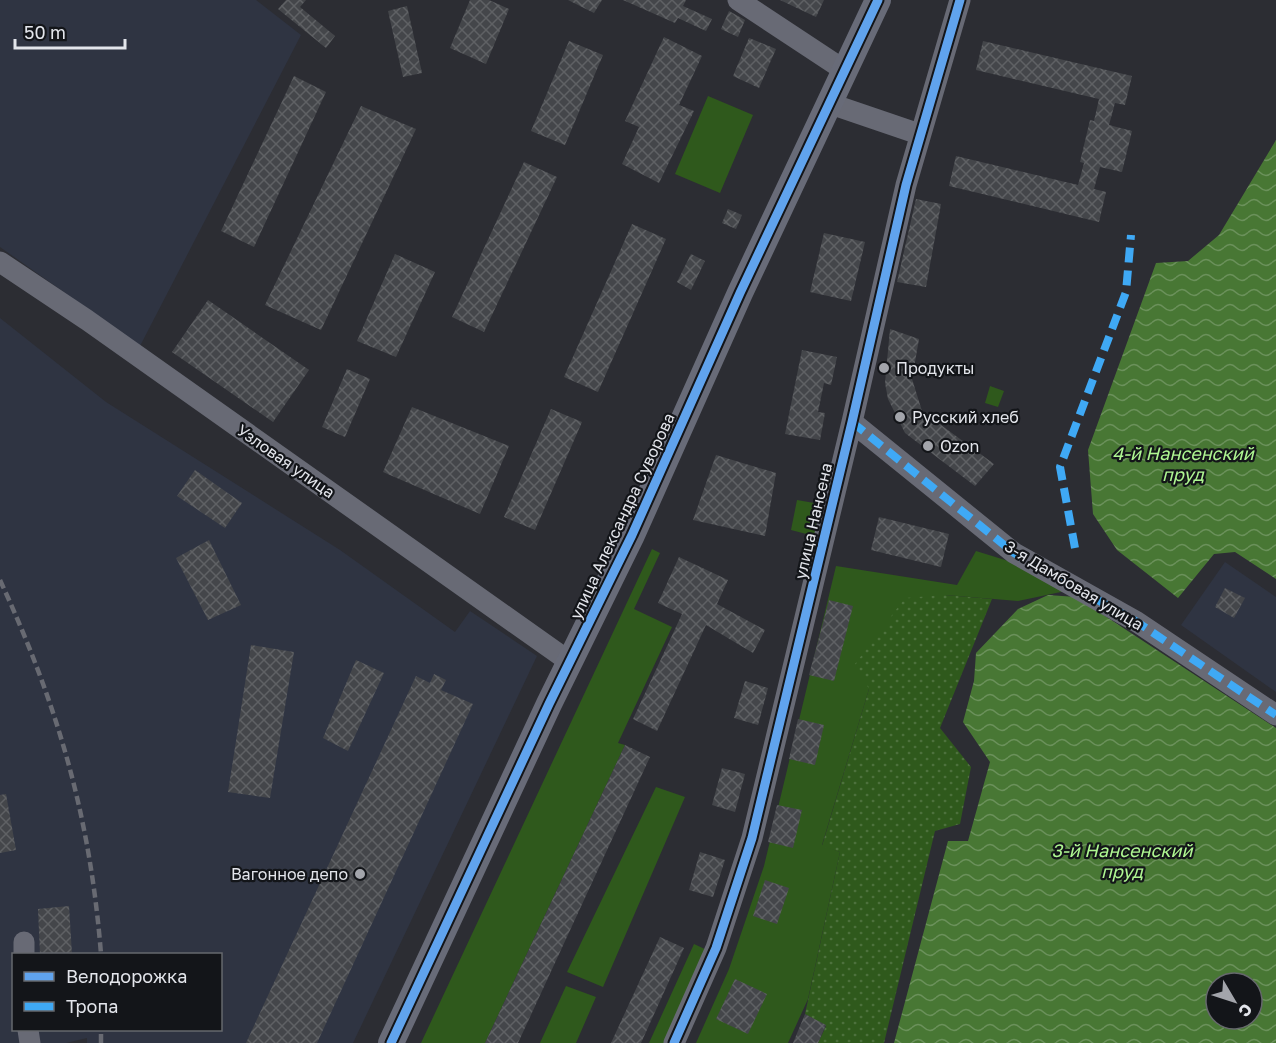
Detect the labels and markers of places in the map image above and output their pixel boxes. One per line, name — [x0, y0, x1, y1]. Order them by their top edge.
place label: Продукты — [896, 358, 974, 378]
marker: Продукты — [877, 361, 891, 375]
place label: Русский хлеб — [912, 407, 1019, 427]
marker: Русский хлеб — [893, 410, 907, 424]
place label: Ozon — [940, 436, 979, 456]
marker: Ozon — [921, 439, 935, 453]
place label: Вагонное депо — [231, 864, 348, 884]
marker: Вагонное депо — [353, 867, 367, 881]

